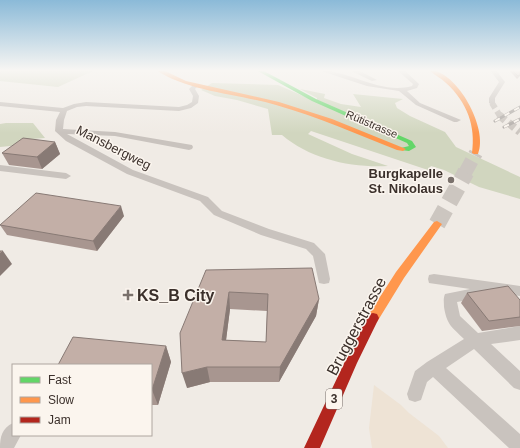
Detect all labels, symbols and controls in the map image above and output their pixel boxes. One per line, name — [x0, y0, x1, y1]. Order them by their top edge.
street label: Rütistrasse — [344, 108, 400, 140]
street label: Mansbergweg — [74, 122, 154, 173]
place label: Burgkapelle St. Nikolaus — [369, 166, 443, 196]
marker: Burgkapelle St. Nikolaus — [446, 175, 456, 185]
street label: Bruggerstrasse — [323, 274, 389, 378]
place label: KS_B City — [137, 287, 214, 304]
marker: KS_B City — [122, 289, 134, 301]
legend — [12, 364, 152, 436]
text: Fast — [48, 373, 72, 387]
road number: 3 — [326, 389, 342, 409]
text: Slow — [48, 393, 74, 407]
text: Jam — [48, 413, 71, 427]

